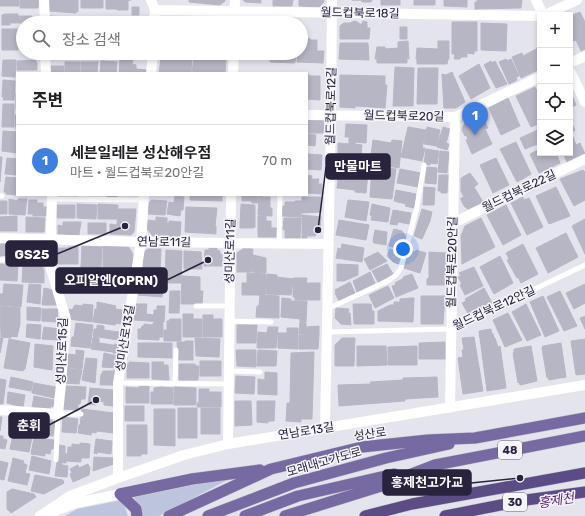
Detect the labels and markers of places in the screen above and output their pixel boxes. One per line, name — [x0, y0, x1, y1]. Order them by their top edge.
pin: 1 — [462, 102, 488, 135]
callout: 만물마트 — [326, 154, 390, 179]
callout: GS25 — [6, 241, 57, 266]
callout: 오피알엔(OPRN) — [56, 268, 167, 293]
callout: 춘휘 — [9, 413, 49, 438]
callout: 홍제천고가교 — [383, 470, 471, 495]

